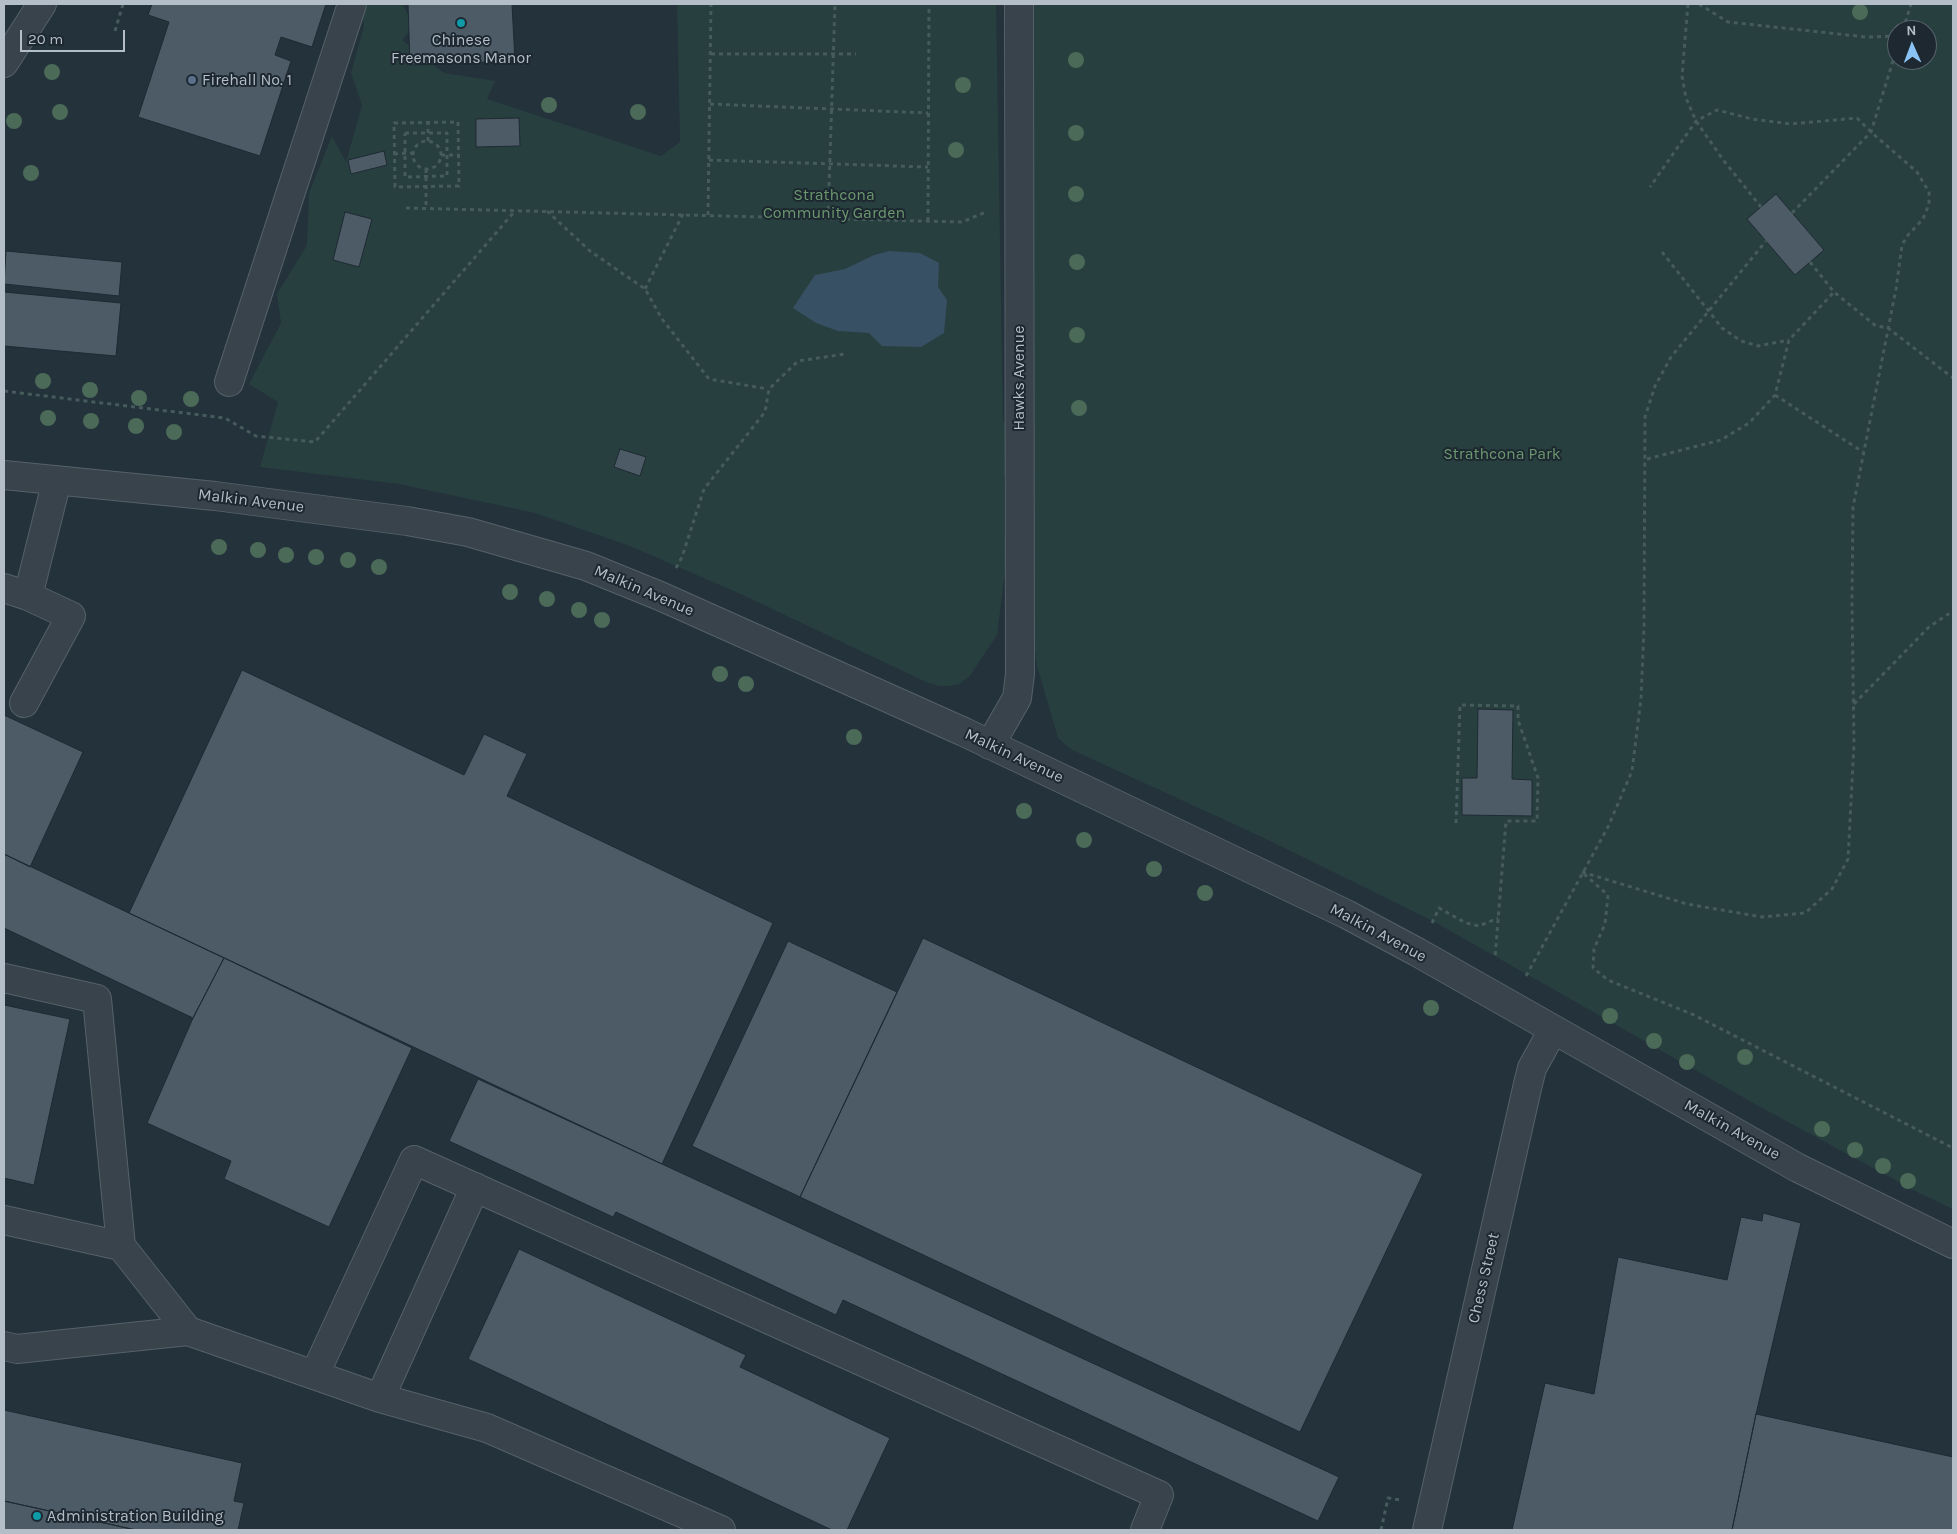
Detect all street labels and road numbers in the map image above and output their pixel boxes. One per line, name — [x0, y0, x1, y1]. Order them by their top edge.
street label: Hawks Avenue — [1009, 326, 1029, 430]
street label: Malkin Avenue — [197, 485, 305, 517]
street label: Malkin Avenue — [591, 561, 697, 621]
street label: Malkin Avenue — [962, 725, 1066, 787]
street label: Malkin Avenue — [1326, 899, 1430, 967]
street label: Malkin Avenue — [1681, 1096, 1783, 1164]
street label: Chess Street — [1464, 1231, 1504, 1325]

